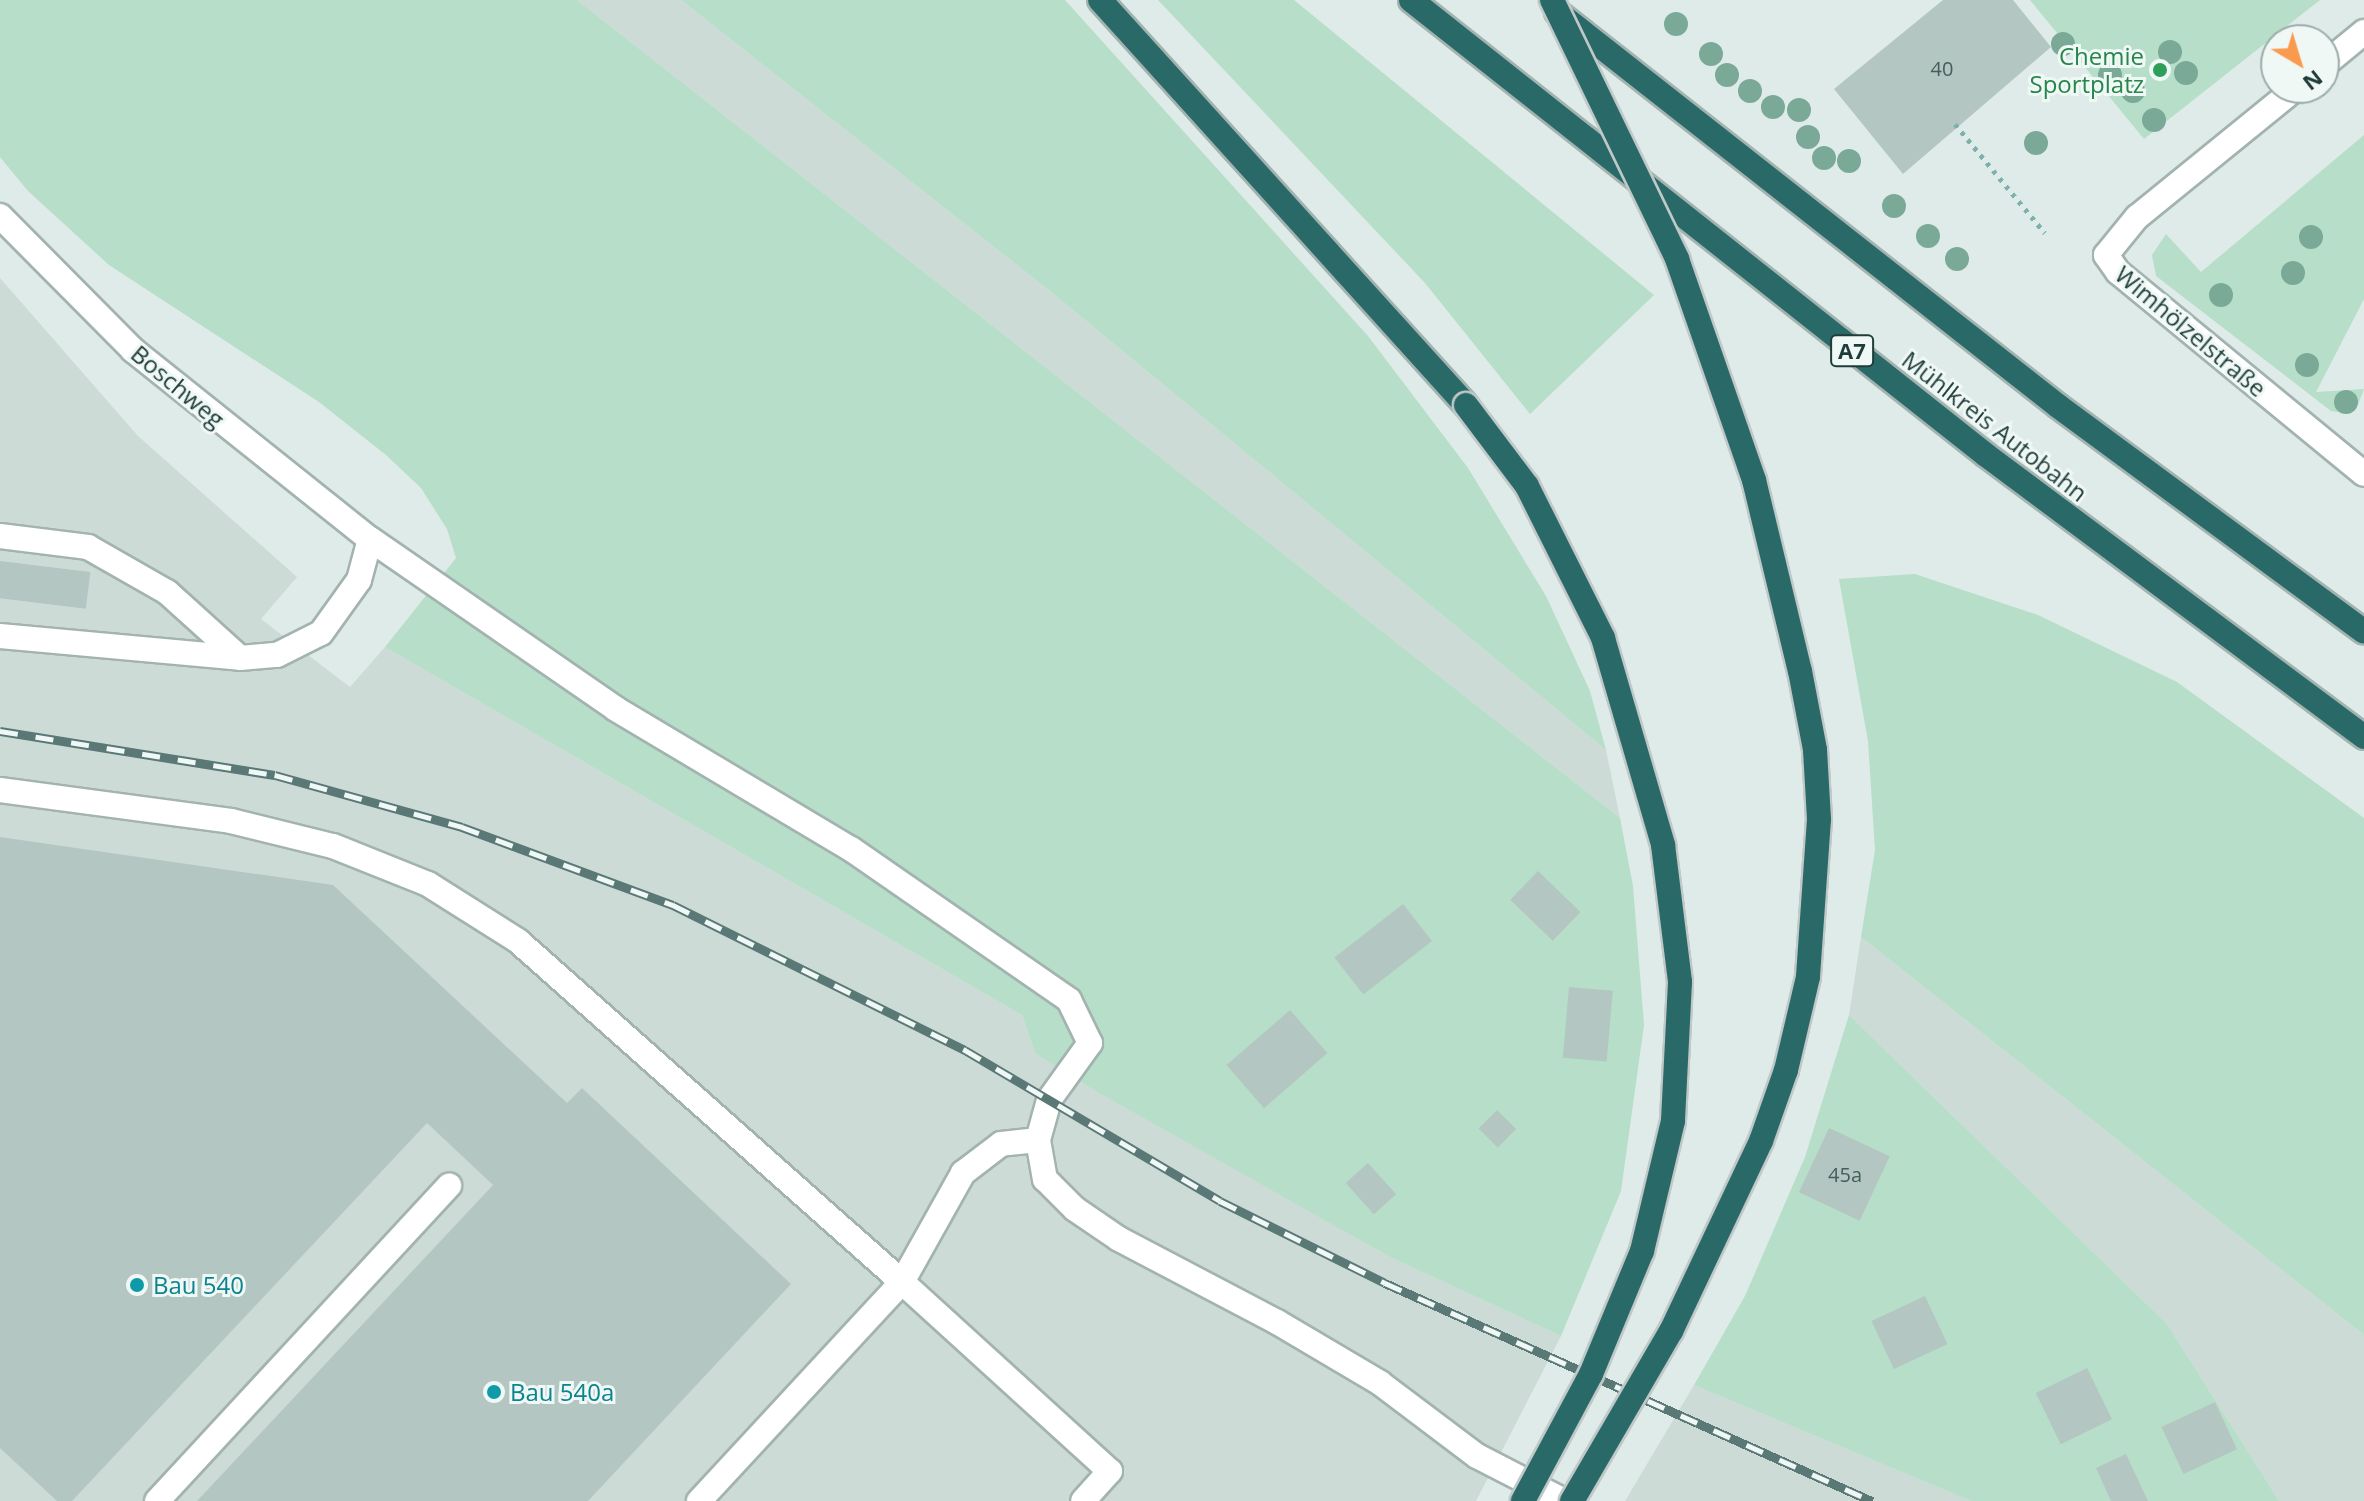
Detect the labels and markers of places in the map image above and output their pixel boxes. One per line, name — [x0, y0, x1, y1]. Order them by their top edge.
place label: Chemie Sportplatz — [2029, 42, 2144, 98]
marker: Chemie Sportplatz — [2151, 61, 2169, 79]
place label: Bau 540 — [153, 1271, 244, 1299]
marker: Bau 540 — [128, 1276, 146, 1294]
place label: Bau 540a — [510, 1378, 614, 1406]
marker: Bau 540a — [485, 1383, 503, 1401]

